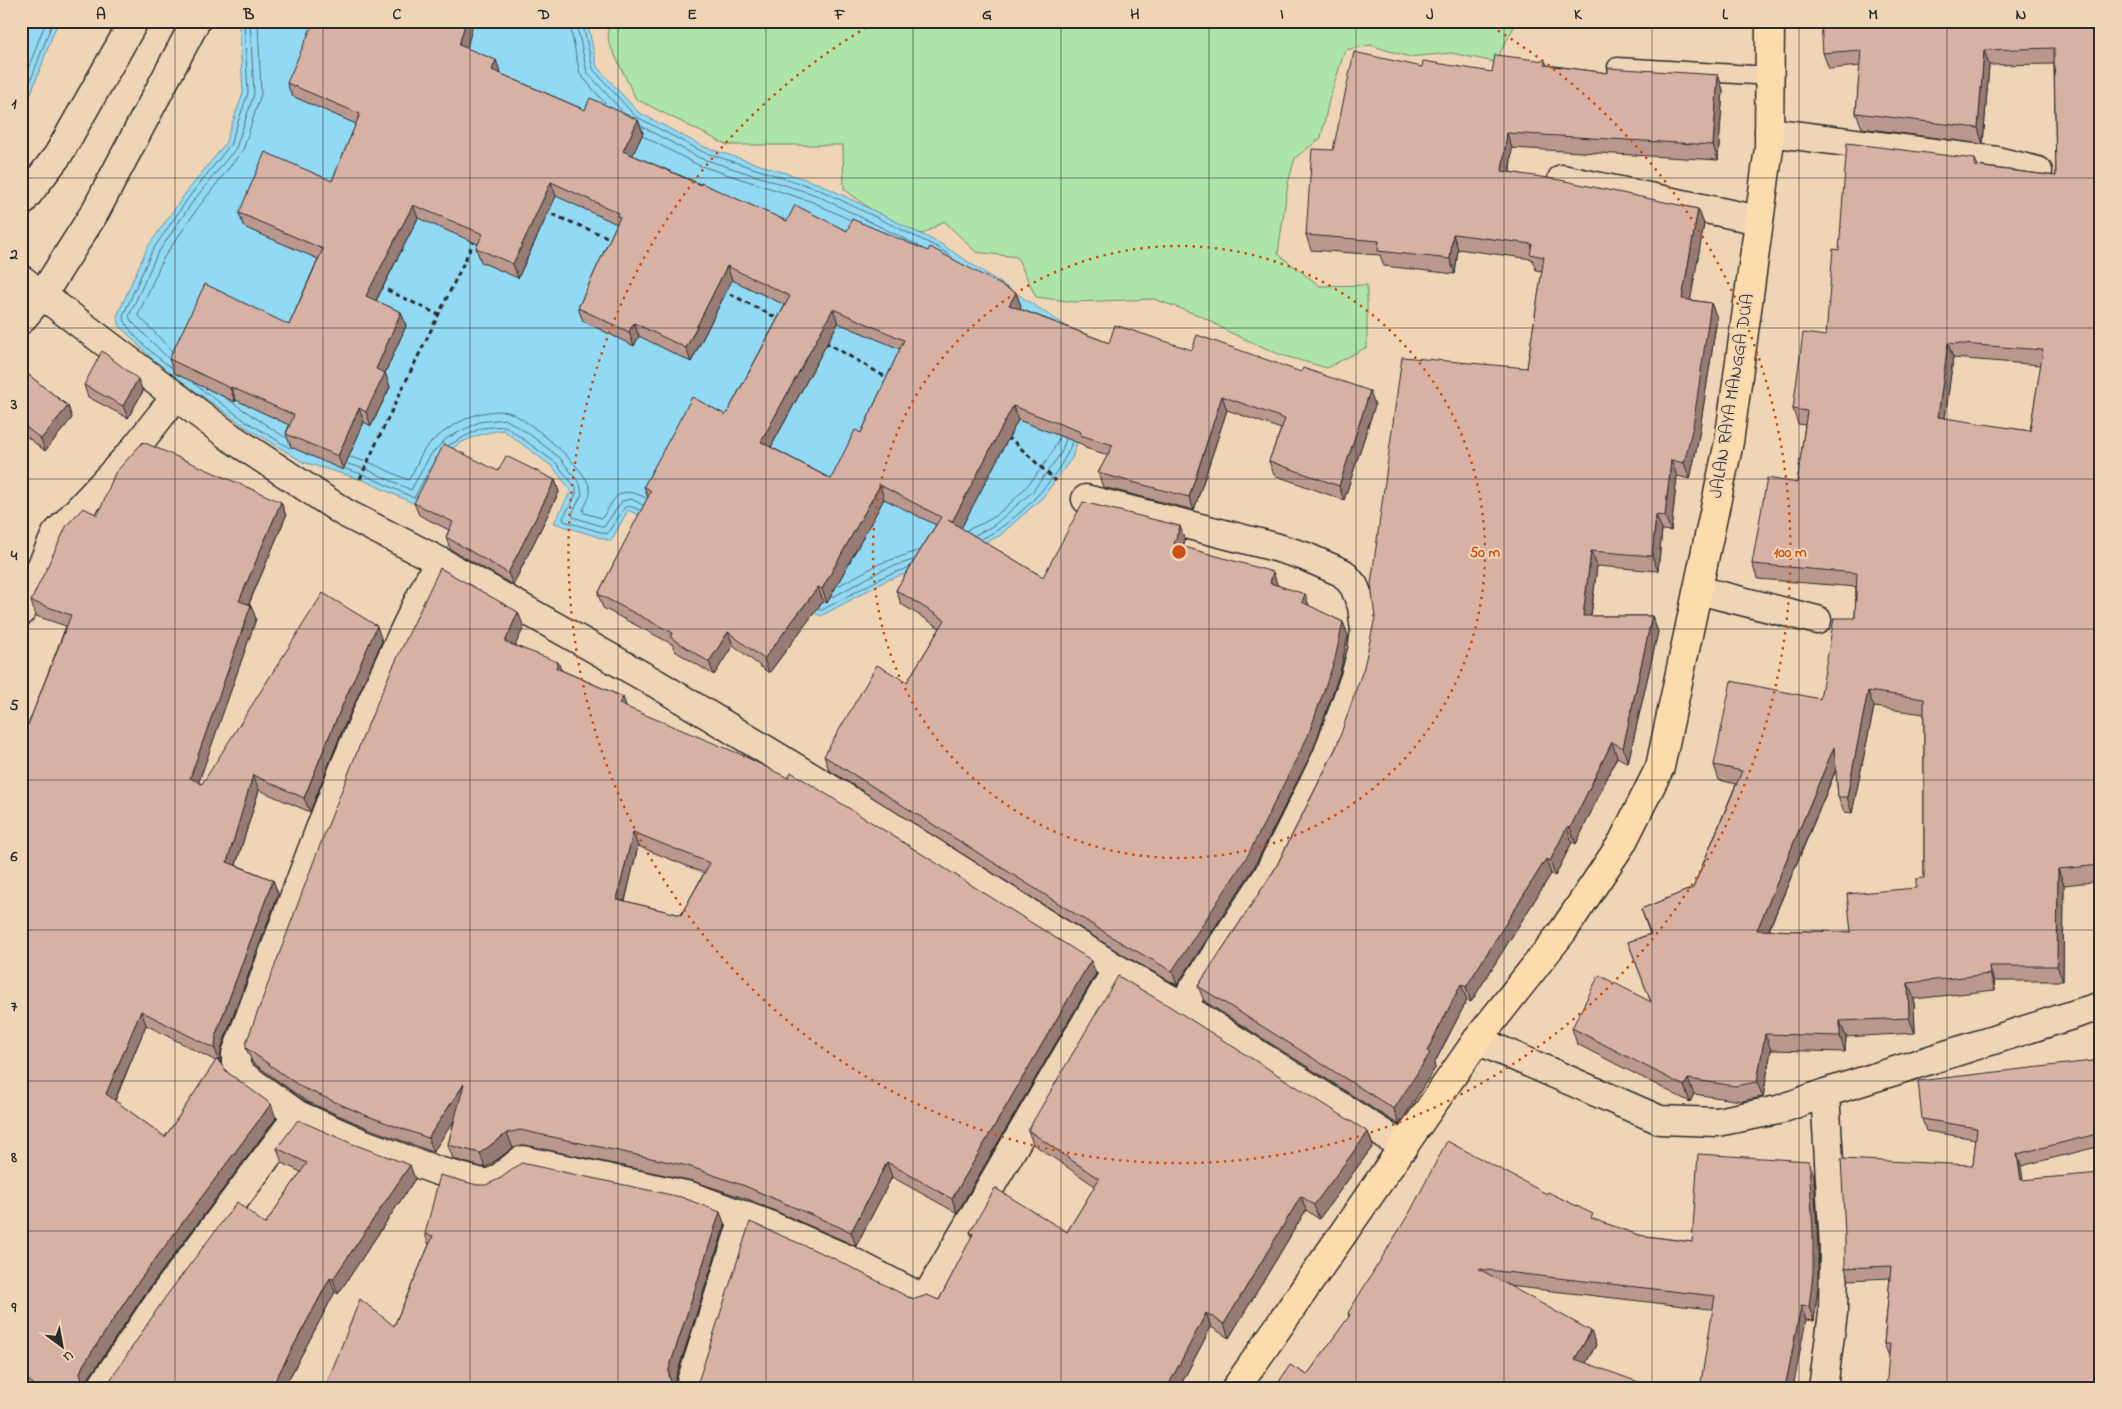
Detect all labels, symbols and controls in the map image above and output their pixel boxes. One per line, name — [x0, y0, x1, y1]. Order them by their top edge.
text: A — [96, 3, 106, 27]
text: B — [243, 3, 255, 27]
text: C — [393, 3, 402, 27]
text: D — [537, 3, 550, 27]
text: E — [687, 3, 697, 27]
text: F — [834, 3, 846, 27]
text: G — [982, 3, 992, 27]
text: H — [1130, 3, 1140, 27]
text: I — [1280, 3, 1284, 27]
text: J — [1426, 3, 1434, 27]
text: K — [1574, 3, 1583, 27]
text: L — [1722, 3, 1729, 27]
text: M — [1868, 3, 1878, 27]
text: N — [2016, 3, 2027, 27]
text: 1 — [11, 92, 17, 116]
text: 2 — [9, 243, 18, 267]
street label: JALAN RAYA MANGGA DUA — [1704, 292, 1762, 500]
text: 3 — [10, 393, 18, 417]
text: 50 m — [1470, 542, 1501, 564]
text: 100 m — [1773, 542, 1807, 564]
centre of rings — [1170, 543, 1188, 561]
text: 4 — [10, 544, 18, 568]
text: 5 — [9, 694, 19, 718]
text: 6 — [9, 845, 18, 869]
text: 7 — [11, 995, 18, 1019]
text: 8 — [10, 1146, 17, 1170]
text: 9 — [11, 1296, 17, 1320]
north arrow — [38, 1322, 88, 1372]
text: U — [59, 1345, 77, 1367]

